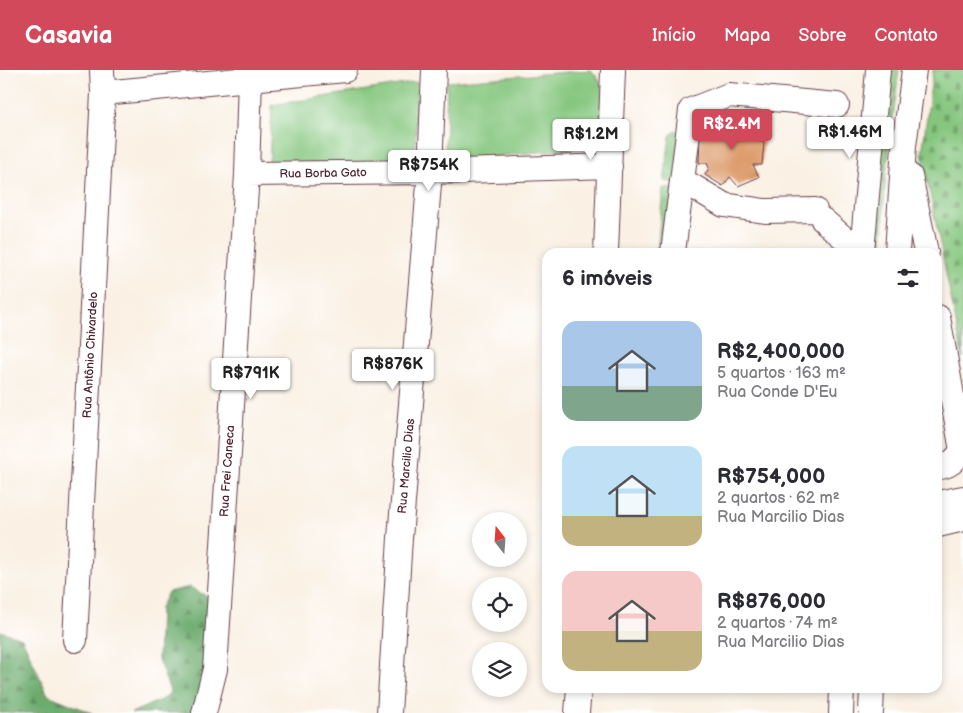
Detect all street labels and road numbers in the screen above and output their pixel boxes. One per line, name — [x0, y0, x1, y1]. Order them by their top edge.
street label: Rua Borba Gato — [279, 165, 367, 182]
street label: Rua Antônio Chivardelo — [80, 291, 101, 419]
street label: Rua Marcilio Dias — [395, 418, 418, 514]
street label: Rua Frei Caneca — [217, 424, 238, 517]

